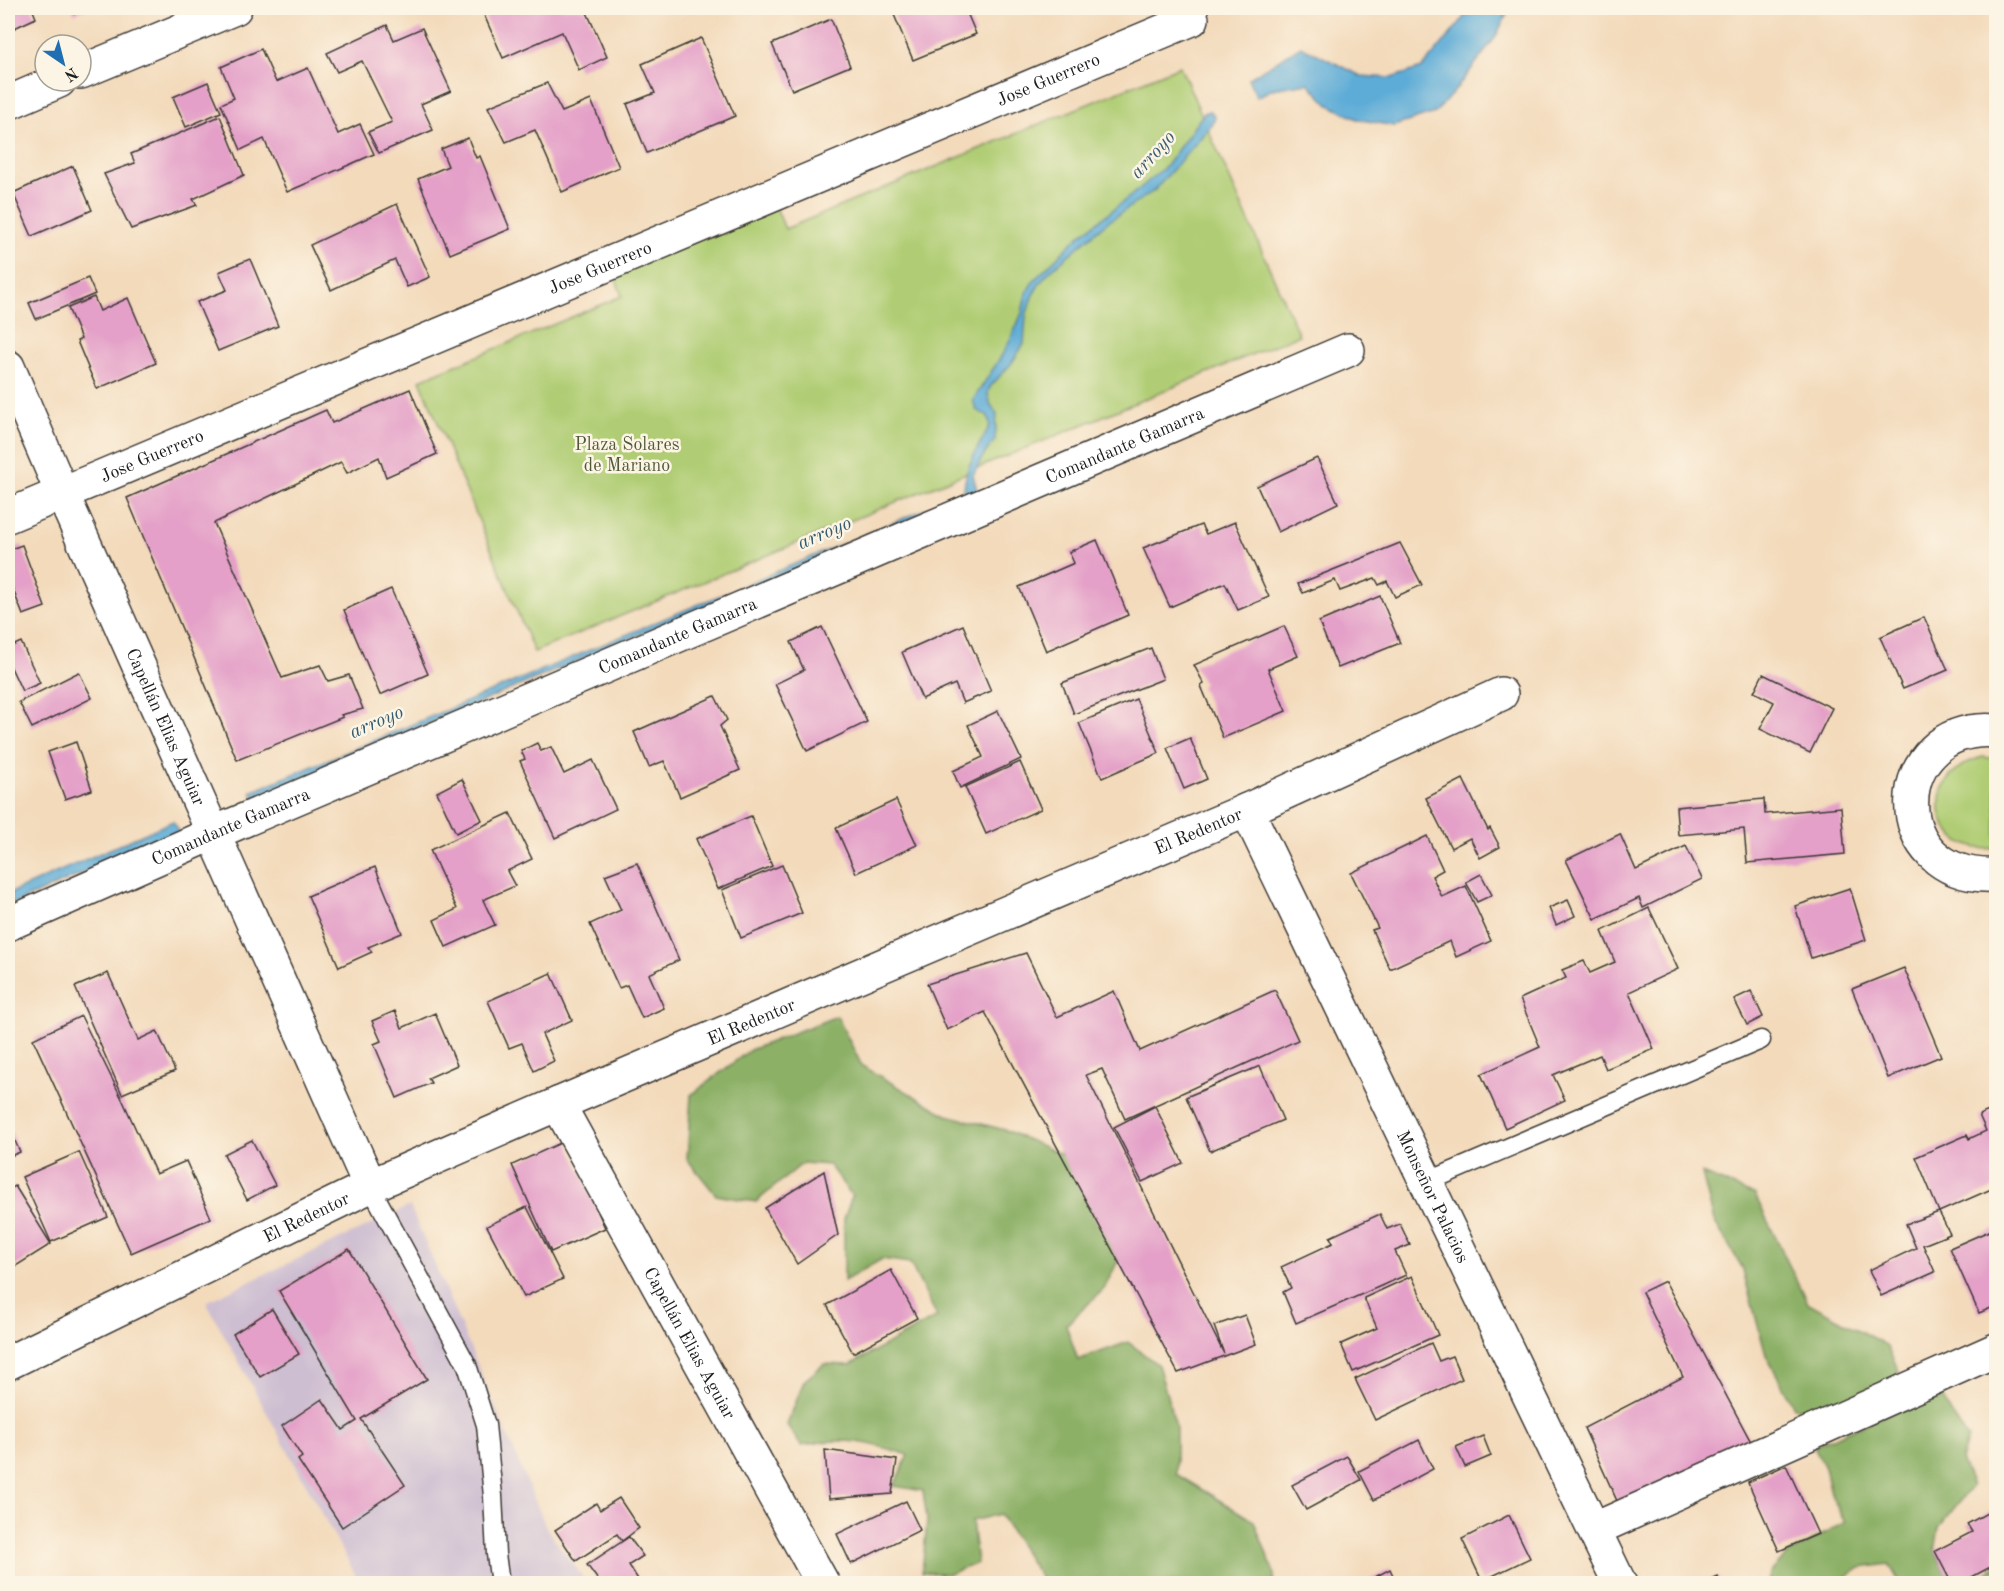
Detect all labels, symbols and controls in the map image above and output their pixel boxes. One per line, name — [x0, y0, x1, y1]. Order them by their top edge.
north arrow — [33, 33, 93, 93]
street label: Jose Guerrero — [994, 51, 1103, 110]
text: N — [60, 64, 80, 84]
water label: arroyo — [1127, 128, 1180, 183]
street label: Jose Guerrero — [546, 239, 655, 298]
street label: Comandante Gamarra — [1043, 404, 1207, 488]
street label: Jose Guerrero — [98, 427, 207, 486]
park label: Plaza Solares de Mariano — [574, 436, 680, 475]
water label: arroyo — [795, 514, 855, 554]
street label: Comandante Gamarra — [596, 595, 760, 678]
street label: Capellán Elias Aguiar — [122, 646, 208, 809]
water label: arroyo — [347, 703, 407, 743]
street label: Comandante Gamarra — [149, 785, 313, 869]
street label: El Redentor — [1152, 805, 1246, 858]
street label: El Redentor — [705, 996, 799, 1049]
street label: Monseñor Palacios — [1393, 1128, 1472, 1266]
street label: El Redentor — [261, 1189, 353, 1247]
street label: Capellán Elias Aguiar — [640, 1265, 738, 1423]

